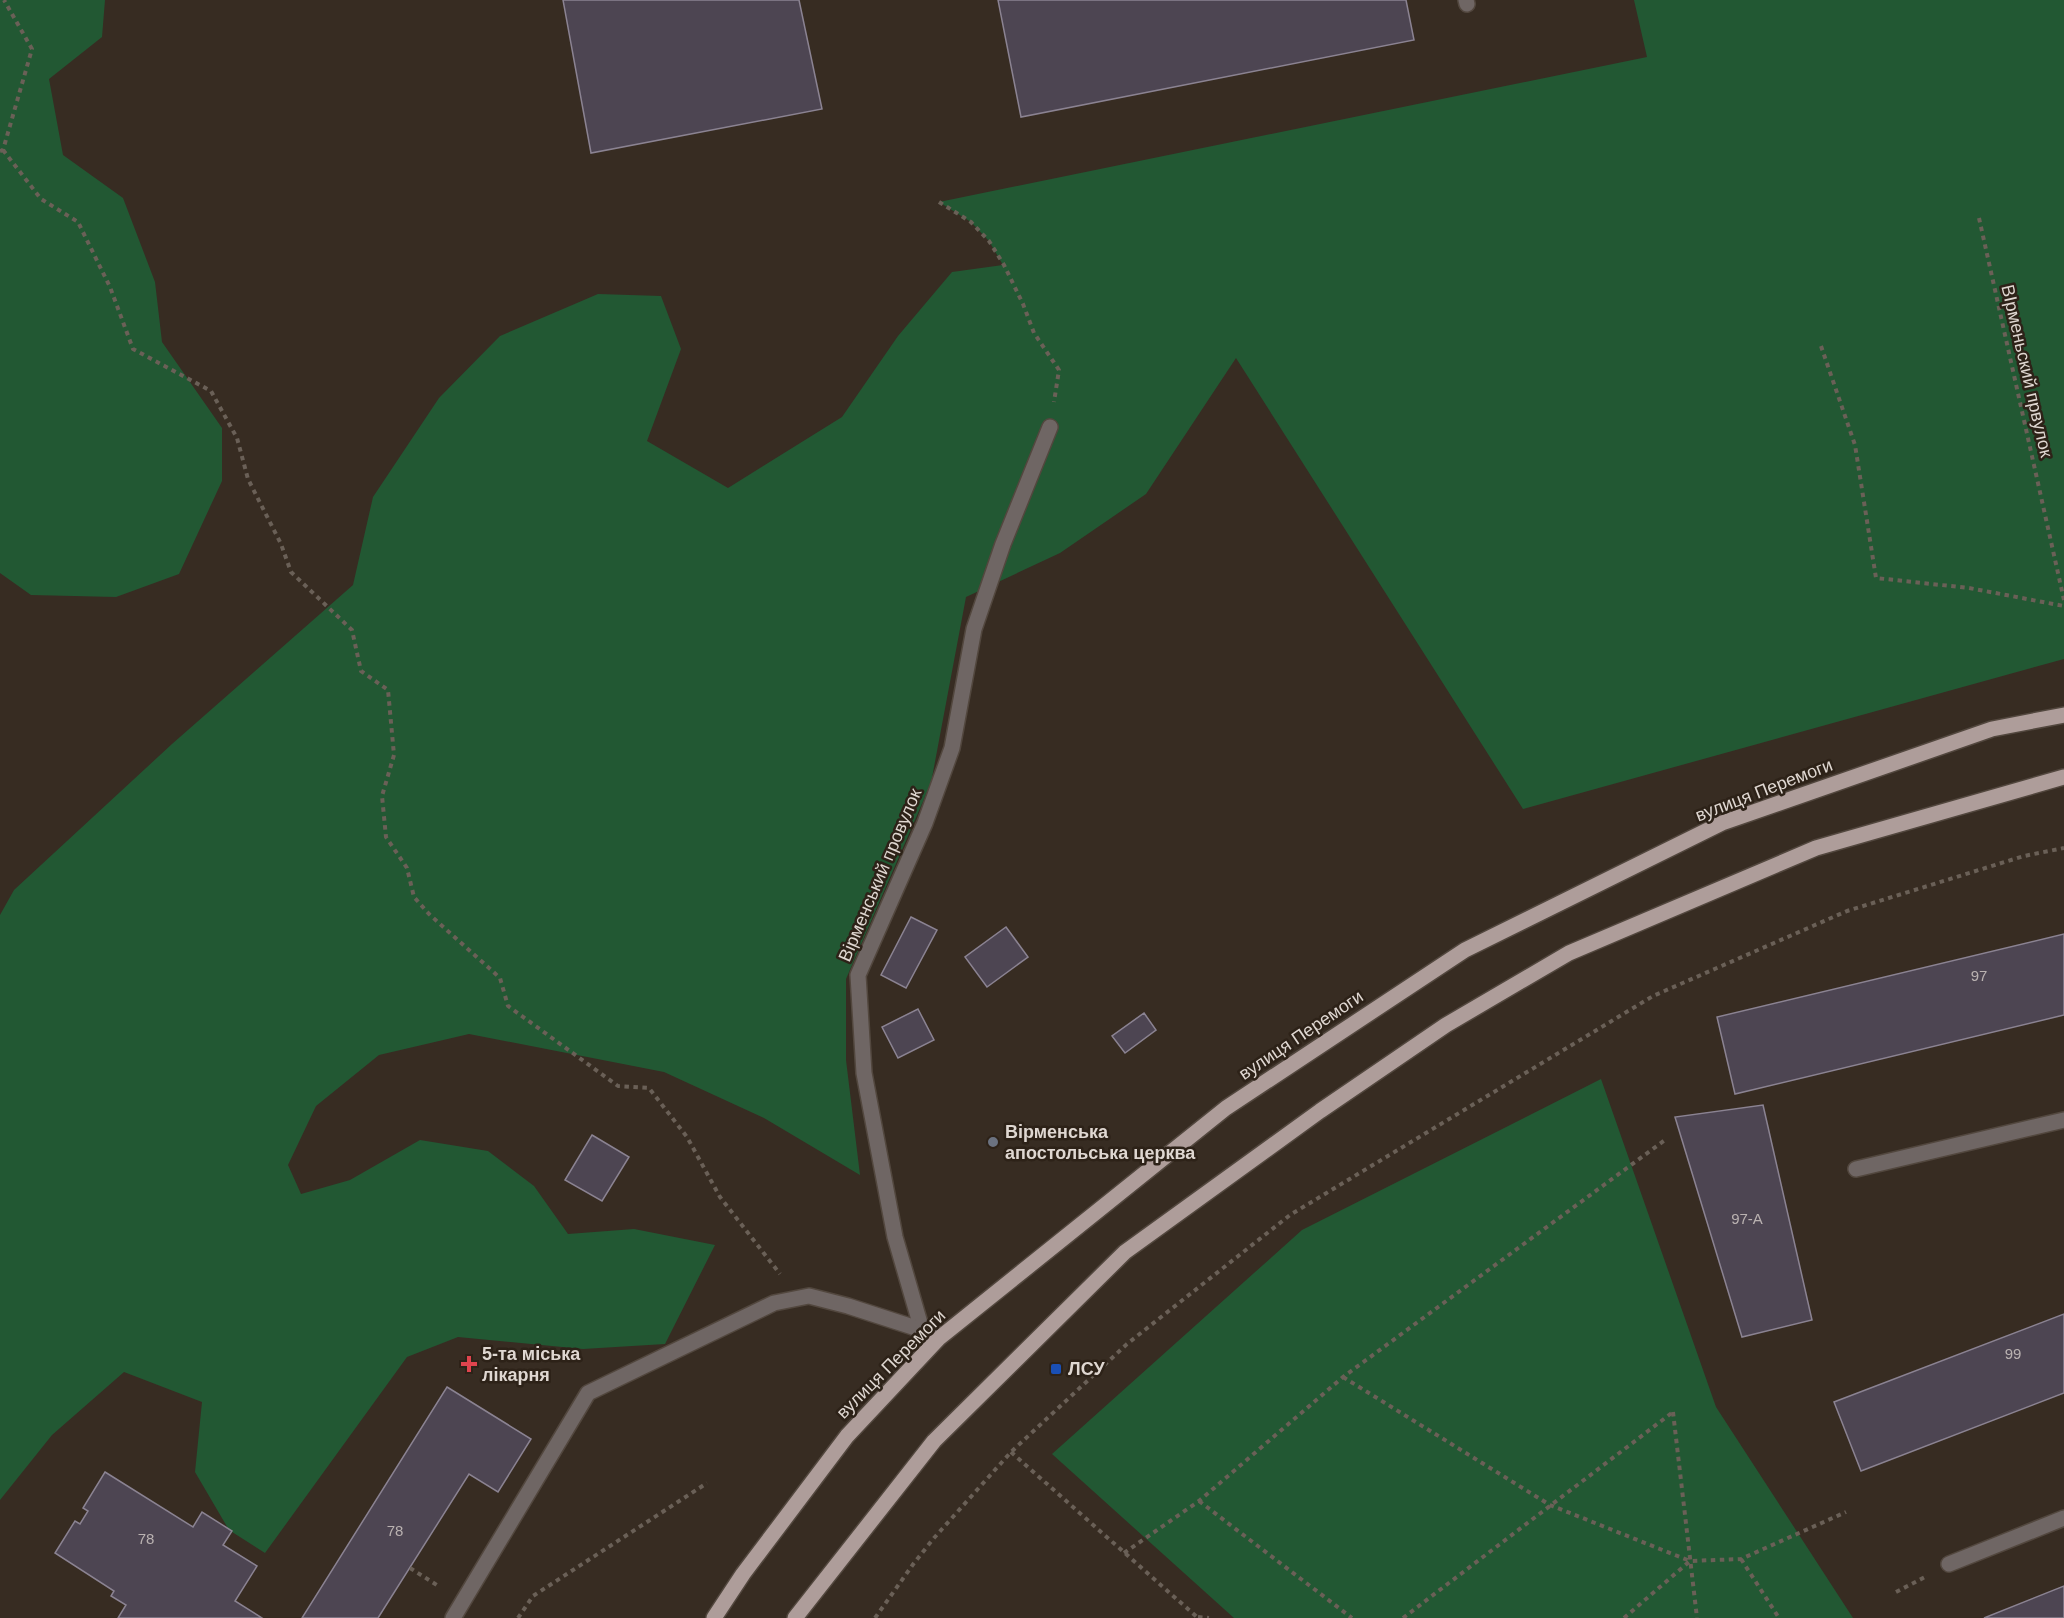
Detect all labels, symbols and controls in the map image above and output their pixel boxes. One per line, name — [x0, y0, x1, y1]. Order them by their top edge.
street label: ВІрменьский првулок — [1997, 283, 2057, 460]
street label: вулиця Перемоги — [1693, 755, 1835, 825]
street label: Вірменський провулок — [834, 785, 926, 964]
house number: 97 — [1971, 967, 1987, 984]
street label: вулиця Перемоги — [1235, 986, 1367, 1084]
place label: Вірменська апостольська церква — [1005, 1122, 1196, 1163]
marker: Вірменська апостольська церква — [986, 1135, 1000, 1149]
house number: 97-А — [1731, 1210, 1763, 1227]
street label: вулиця Перемоги — [833, 1306, 949, 1422]
place label: 5-та міська лікарня — [482, 1344, 581, 1385]
house number: 99 — [2005, 1345, 2021, 1362]
marker: 5-та міська лікарня — [460, 1355, 478, 1373]
place label: ЛСУ — [1068, 1359, 1105, 1379]
marker: ЛСУ — [1049, 1362, 1063, 1376]
house number: 78 — [387, 1522, 403, 1539]
house number: 78 — [138, 1530, 154, 1547]

